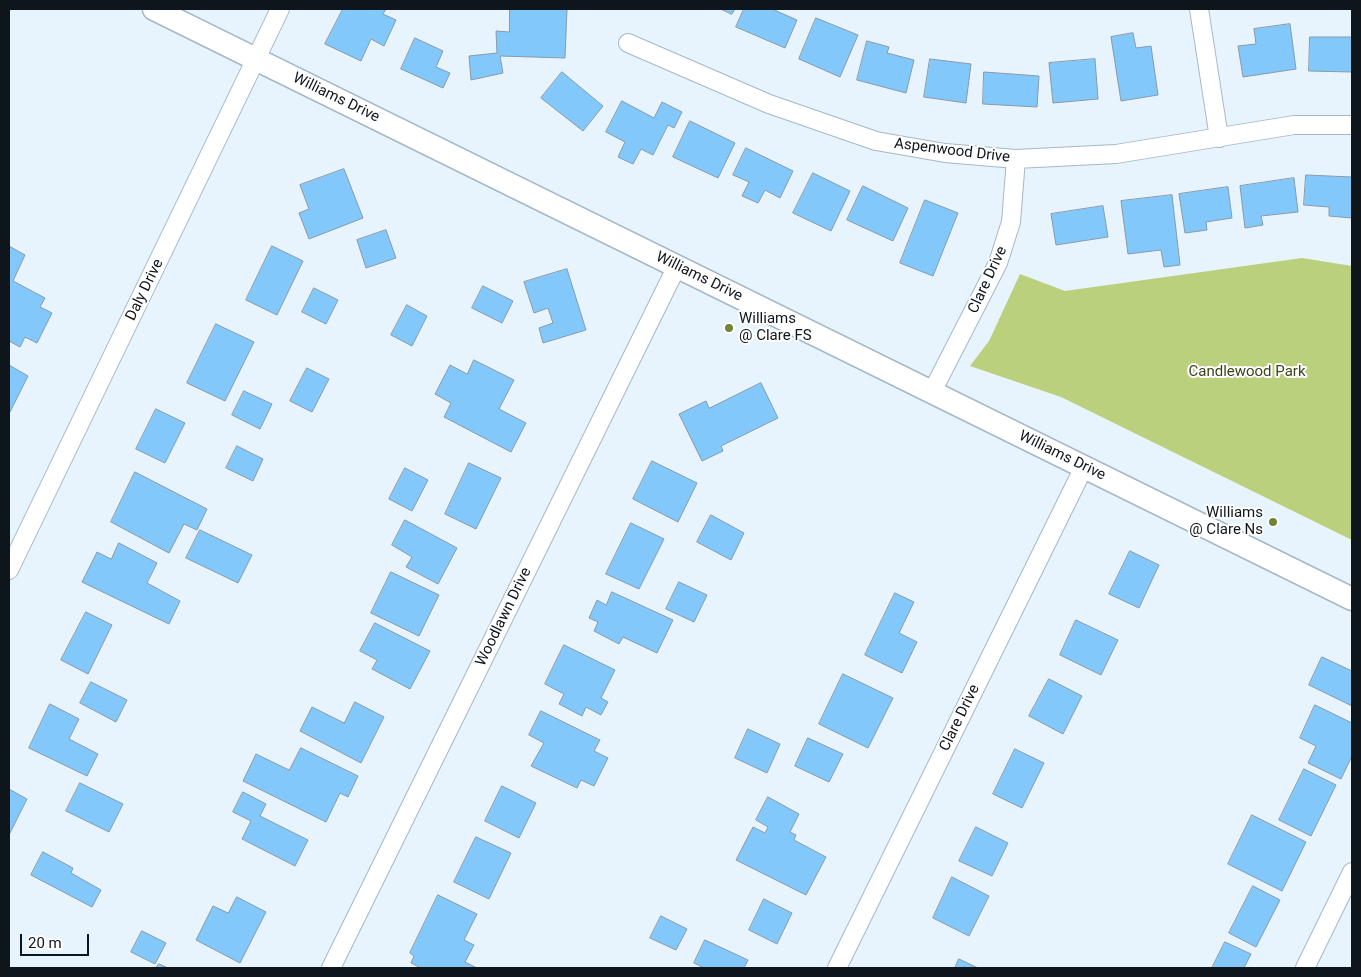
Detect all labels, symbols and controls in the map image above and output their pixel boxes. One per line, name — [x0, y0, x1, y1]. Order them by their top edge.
street label: Williams Drive — [290, 69, 382, 127]
street label: Aspenwood Drive — [893, 135, 1011, 167]
street label: Clare Drive — [965, 244, 1011, 316]
street label: Williams Drive — [653, 248, 745, 306]
street label: Daly Drive — [122, 256, 168, 324]
place label: Williams @ Clare FS — [739, 310, 812, 345]
marker: Williams @ Clare FS — [723, 322, 735, 334]
park label: Candlewood Park — [1188, 363, 1306, 381]
street label: Williams Drive — [1016, 427, 1108, 485]
place label: Williams @ Clare Ns — [1189, 504, 1263, 539]
marker: Williams @ Clare Ns — [1267, 516, 1279, 528]
street label: Woodlawn Drive — [472, 565, 536, 669]
street label: Clare Drive — [936, 682, 984, 754]
scale bar — [22, 924, 91, 956]
text: 20 m — [28, 934, 62, 952]

